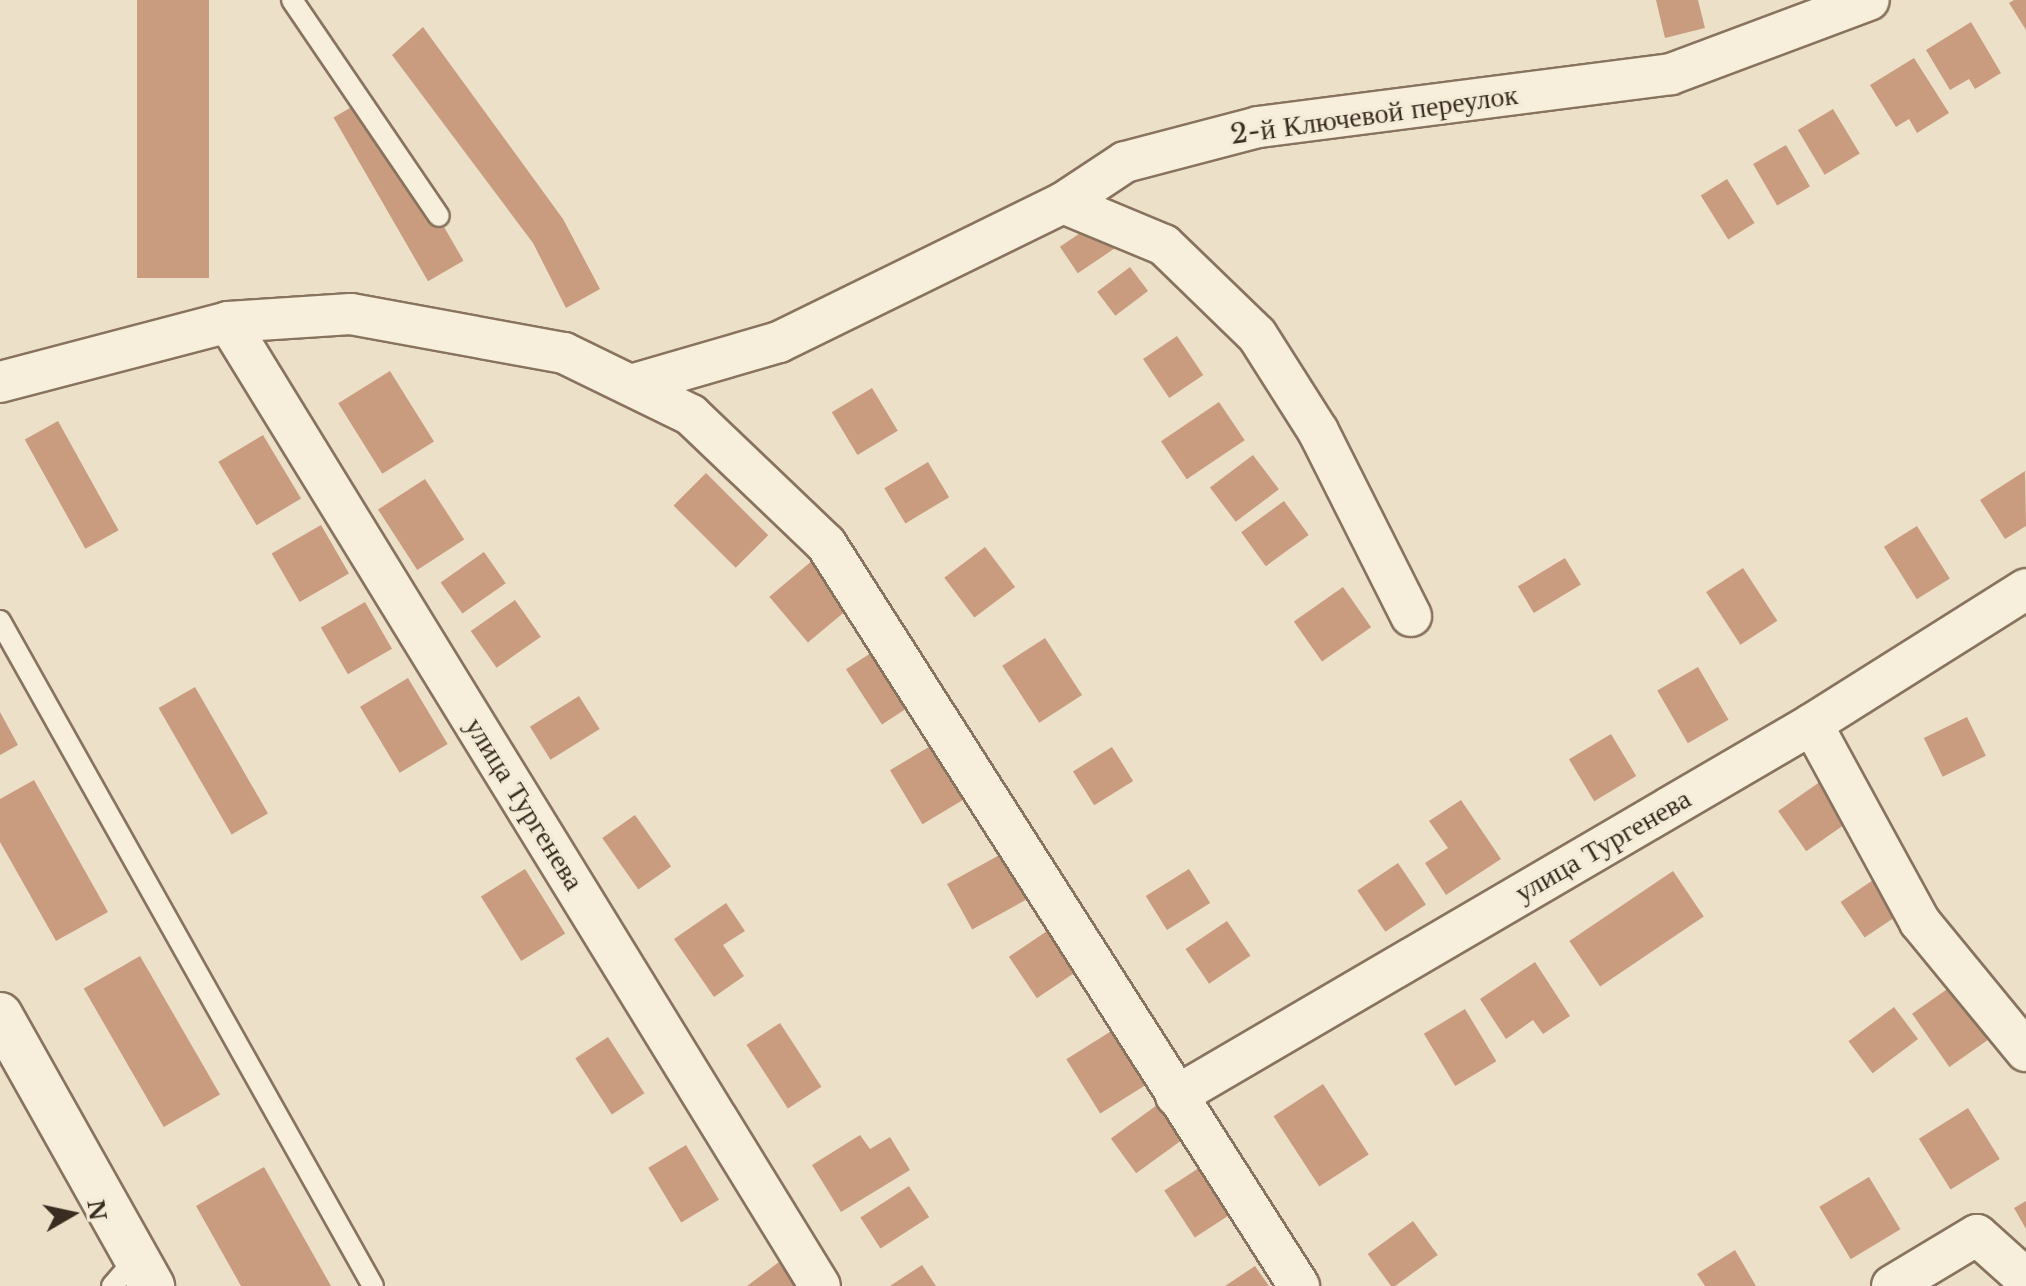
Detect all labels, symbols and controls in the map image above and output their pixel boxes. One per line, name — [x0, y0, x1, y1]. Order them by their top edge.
street label: 2-й Ключевой переулок — [1228, 78, 1520, 152]
street label: улица Тургенева — [458, 712, 590, 896]
street label: улица Тургенева — [1509, 782, 1697, 910]
north arrow — [32, 1174, 112, 1254]
text: N — [81, 1198, 111, 1222]

